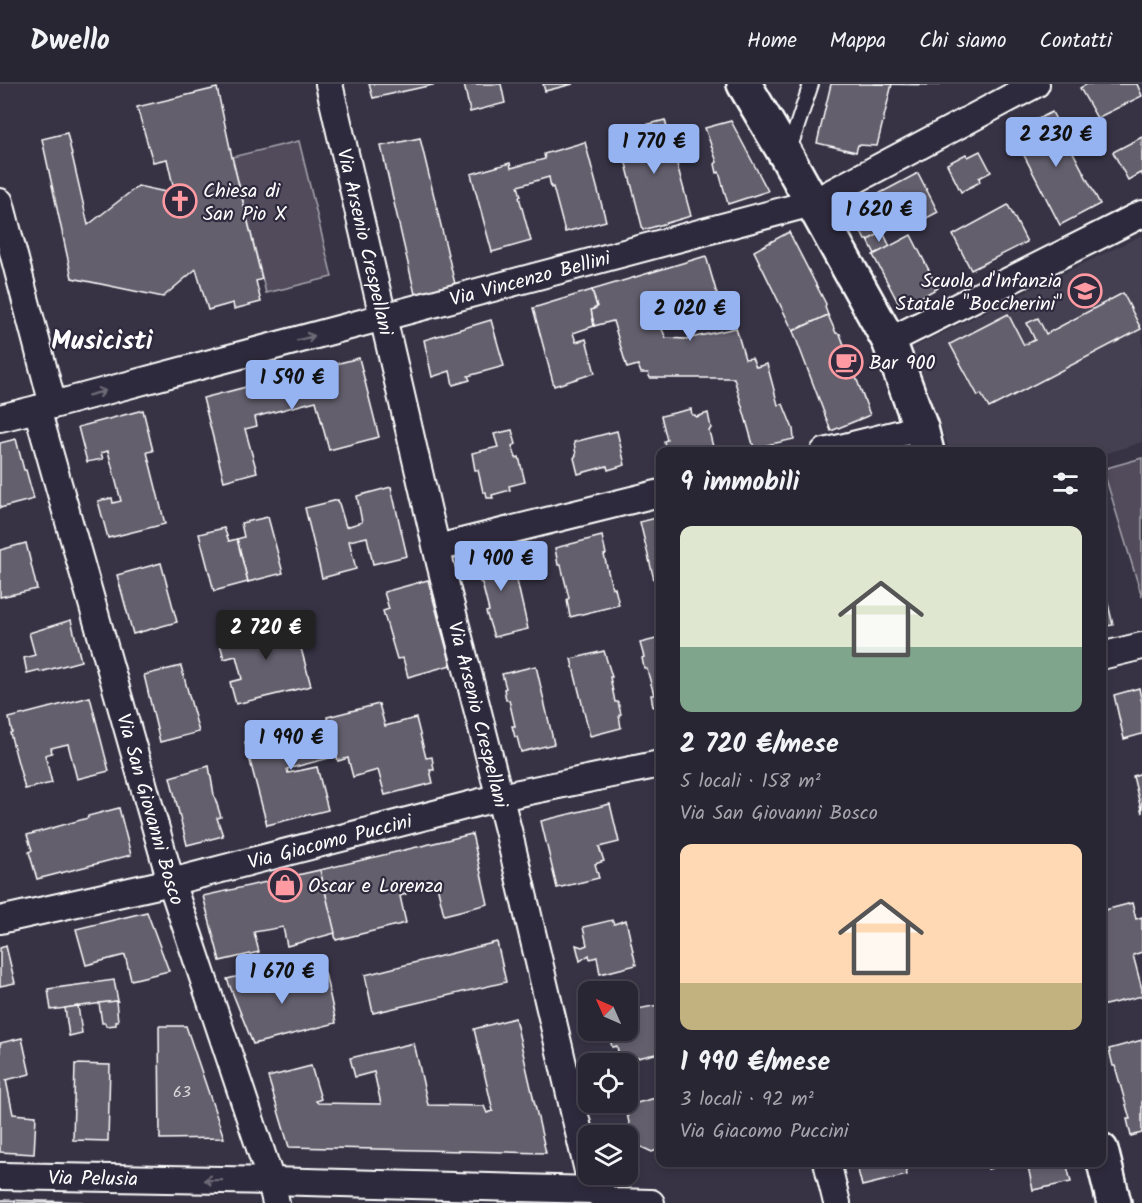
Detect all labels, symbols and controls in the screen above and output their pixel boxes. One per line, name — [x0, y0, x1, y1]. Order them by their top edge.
text: Dwello — [30, 19, 110, 64]
text: Home — [747, 25, 797, 58]
text: Mappa — [830, 25, 886, 58]
text: Chi siamo — [919, 25, 1006, 58]
text: Contatti — [1039, 25, 1112, 58]
pin: 2 230 € — [1001, 117, 1111, 168]
text: 2 230 € — [1020, 120, 1092, 152]
pin: 1 770 € — [599, 124, 709, 175]
text: 1 770 € — [622, 127, 686, 159]
street label: Via Arsenio Crespellani — [326, 146, 401, 340]
place label: Chiesa di San Pio X — [203, 176, 287, 231]
church icon: Chiesa di San Pio X — [162, 183, 198, 219]
pin: 1 620 € — [824, 192, 934, 243]
text: 1 620 € — [846, 195, 912, 227]
street label: Via Vincenzo Bellini — [446, 243, 615, 317]
place label: Scuola d'Infanzia Statale "Boccherini" — [896, 266, 1062, 321]
school or university icon: Scuola d'Infanzia Statale "Boccherini" — [1067, 273, 1103, 309]
pin: 2 020 € — [635, 291, 745, 342]
text: 2 020 € — [654, 294, 726, 326]
district label: Musicisti — [51, 321, 154, 363]
one-way arrow — [296, 332, 315, 343]
cafe icon: Bar 900 — [828, 344, 864, 380]
place label: Bar 900 — [869, 348, 936, 380]
pin: 1 590 € — [237, 360, 347, 411]
text: 1 590 € — [260, 363, 324, 395]
one-way arrow — [88, 387, 107, 399]
text: 9 immobili — [680, 462, 800, 504]
icon: filters — [1049, 467, 1082, 500]
pin: 1 900 € — [446, 541, 556, 592]
text: 1 900 € — [469, 544, 533, 576]
icon: home — [827, 565, 935, 673]
pin: 2 720 € — [211, 610, 321, 661]
text: 2 720 € — [230, 613, 302, 645]
street label: Via Arsenio Crespellani — [438, 618, 516, 813]
street label: Via San Giovanni Bosco — [106, 710, 192, 910]
pin: 1 990 € — [236, 720, 346, 771]
text: 1 990 € — [259, 723, 323, 755]
text: 2 720 €/mese — [680, 724, 839, 766]
text: 5 locali · 158 m² — [680, 766, 821, 798]
text: Via San Giovanni Bosco — [680, 798, 878, 830]
street label: Via Giacomo Puccini — [244, 806, 417, 880]
shop icon: Oscar e Lorenza — [267, 867, 303, 903]
place label: Oscar e Lorenza — [308, 871, 443, 903]
icon: home — [827, 883, 935, 991]
pin: 1 670 € — [227, 954, 337, 1005]
text: 1 670 € — [250, 957, 314, 989]
north arrow — [578, 981, 638, 1041]
map controls — [578, 981, 638, 1185]
text: 1 990 €/mese — [680, 1042, 830, 1084]
button: locate — [578, 1053, 638, 1113]
house number: 63 — [173, 1080, 191, 1105]
text: 3 locali · 92 m² — [680, 1084, 814, 1116]
text: Via Giacomo Puccini — [680, 1116, 849, 1148]
button: layers — [578, 1125, 638, 1185]
street label: Via Pelusia — [48, 1163, 138, 1197]
one-way arrow — [203, 1174, 223, 1186]

